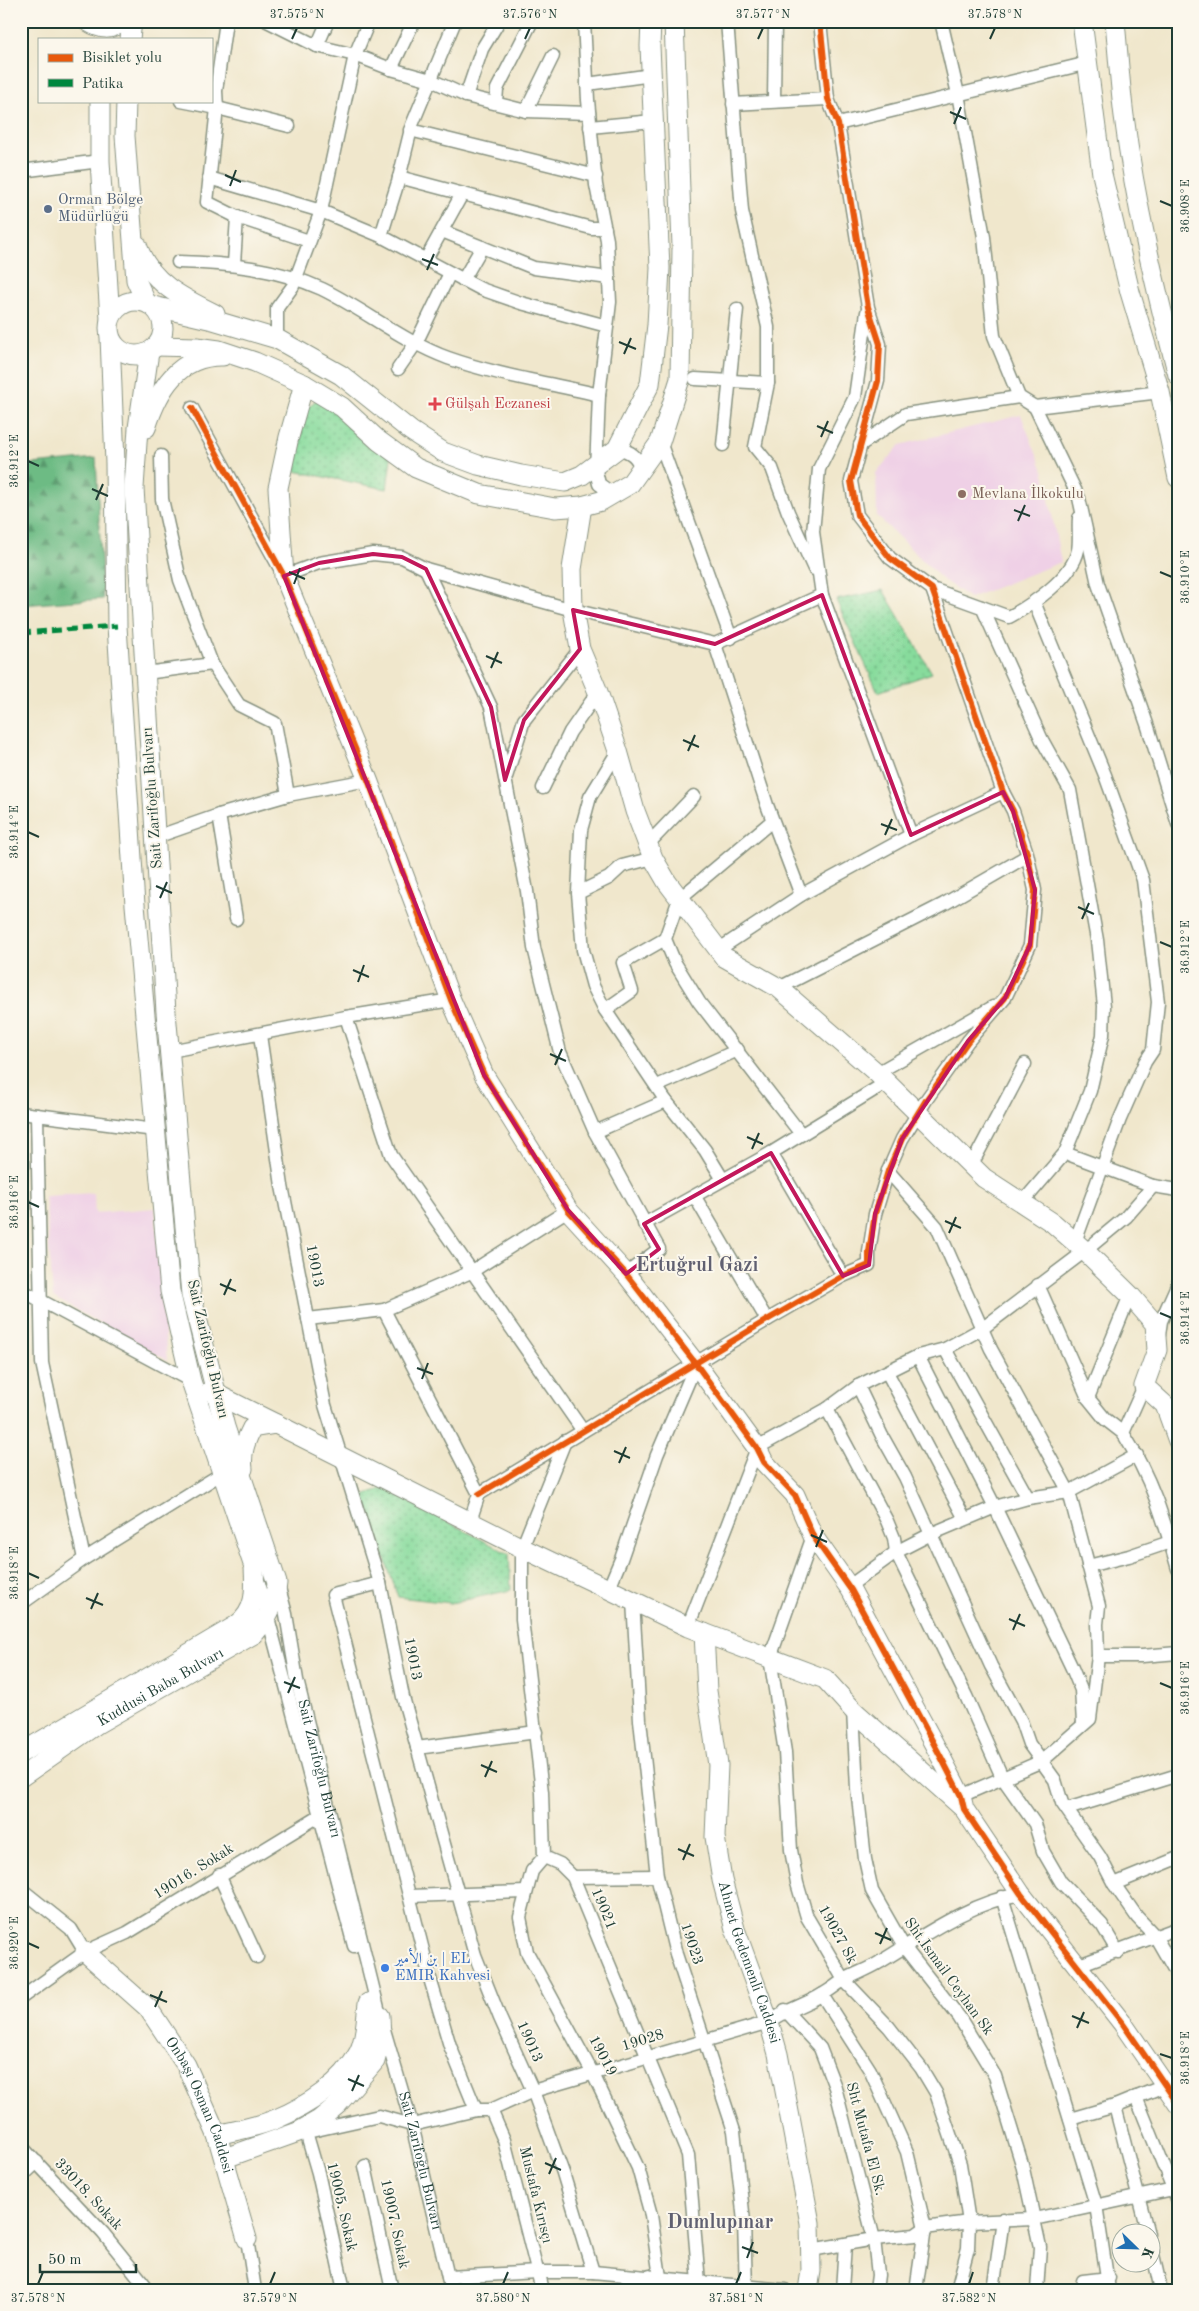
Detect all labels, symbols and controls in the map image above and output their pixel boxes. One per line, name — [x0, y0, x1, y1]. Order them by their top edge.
text: 37.575°N — [270, 8, 324, 21]
text: 37.576°N — [503, 8, 557, 21]
text: 37.577°N — [736, 8, 790, 21]
text: 37.578°N — [968, 8, 1022, 21]
legend — [38, 38, 212, 102]
text: Bisiklet yolu — [82, 51, 162, 66]
text: Patika — [82, 77, 124, 92]
text: 36.908°E — [1180, 179, 1192, 233]
place label: Orman Bölge Müdürlüğü — [58, 193, 143, 225]
marker: Orman Bölge Müdürlüğü — [42, 203, 54, 215]
place label: Gülşah Eczanesi — [445, 397, 551, 412]
marker: Gülşah Eczanesi — [429, 398, 441, 410]
text: 36.912°E — [9, 434, 21, 488]
place label: Mevlana İlkokulu — [972, 484, 1084, 502]
marker: Mevlana İlkokulu — [956, 488, 968, 500]
text: 36.910°E — [1180, 550, 1192, 604]
street label: Sait Zarifoğlu Bulvarı — [141, 727, 165, 869]
text: 36.914°E — [9, 805, 21, 859]
text: 36.912°E — [1180, 920, 1192, 974]
text: 36.916°E — [9, 1175, 21, 1229]
street label: 19013 — [302, 1243, 326, 1289]
district label: Ertuğrul Gazi — [636, 1256, 759, 1276]
street label: Sait Zarifoğlu Bulvarı — [184, 1278, 230, 1420]
text: 36.914°E — [1180, 1291, 1192, 1345]
text: 36.918°E — [9, 1546, 21, 1600]
street label: 19013 — [400, 1636, 424, 1682]
street label: Kuddusi Baba Bulvarı — [95, 1646, 226, 1729]
text: 36.916°E — [1180, 1661, 1192, 1715]
street label: Sait Zarifoğlu Bulvarı — [295, 1698, 343, 1839]
street label: 19016. Sokak — [151, 1841, 237, 1903]
street label: Ahmet Gedemenli Caddesi — [715, 1879, 782, 2045]
street label: 19021 — [588, 1886, 618, 1932]
street label: 19027 Sk — [815, 1903, 859, 1967]
text: 36.920°E — [9, 1916, 21, 1970]
street label: Sht.Ismail Ceyhan Sk — [901, 1916, 996, 2039]
street label: 19023 — [677, 1921, 705, 1967]
place label: بن الأمير | EL EMIR Kahvesi — [393, 1947, 490, 1984]
marker: بن الأمير | EL EMIR Kahvesi — [379, 1962, 391, 1974]
street label: 19013 — [513, 2019, 545, 2065]
street label: 19028 — [620, 2027, 666, 2055]
text: 36.918°E — [1180, 2031, 1192, 2085]
street label: 19019 — [585, 2033, 619, 2079]
street label: Onbaşı Osman Caddesi — [162, 2034, 235, 2175]
street label: Sht Mutafa El Sk. — [843, 2081, 887, 2197]
street label: Sait Zarifoğlu Bulvarı — [395, 2090, 444, 2231]
street label: Mustafa Kırısçı — [516, 2145, 554, 2245]
street label: 33018. Sokak — [51, 2156, 125, 2234]
street label: 19005. Sokak — [323, 2161, 359, 2254]
street label: 19007. Sokak — [377, 2178, 411, 2271]
district label: Dumlupınar — [667, 2213, 774, 2233]
north arrow — [1112, 2224, 1162, 2274]
scale bar — [40, 2241, 136, 2273]
text: K — [1138, 2245, 1156, 2261]
text: 50 m — [48, 2253, 82, 2268]
text: 37.578°N — [11, 2292, 65, 2305]
text: 37.579°N — [243, 2292, 297, 2305]
text: 37.580°N — [476, 2292, 530, 2305]
text: 37.581°N — [709, 2292, 763, 2305]
text: 37.582°N — [942, 2292, 996, 2305]

